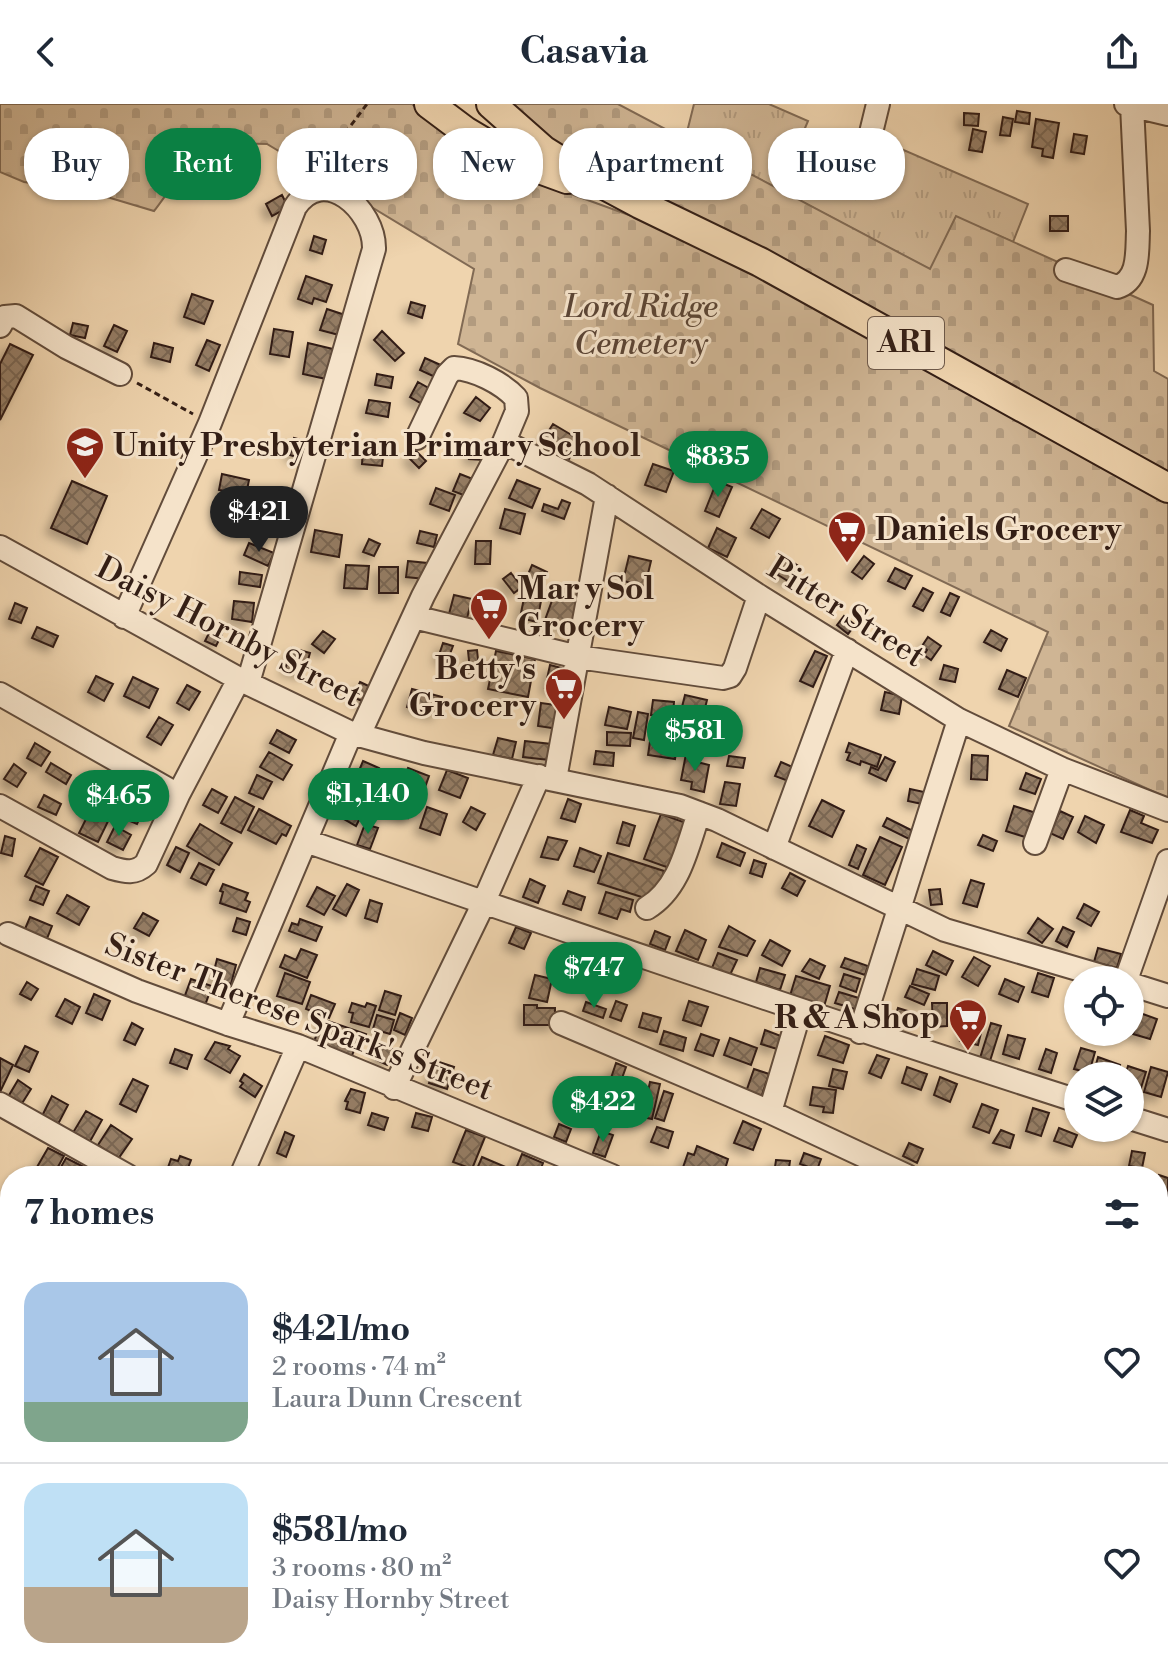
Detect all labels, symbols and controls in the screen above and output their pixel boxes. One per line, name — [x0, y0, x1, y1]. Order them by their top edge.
icon: back — [24, 30, 68, 74]
text: Casavia — [520, 30, 648, 75]
icon: share — [1100, 30, 1144, 74]
chip: Buy — [24, 128, 129, 200]
chip: Rent — [145, 128, 261, 200]
chip: Filters — [277, 128, 417, 200]
chip: New — [433, 128, 543, 200]
chip: Apartment — [559, 128, 752, 200]
chip: House — [768, 128, 905, 200]
park label: Lord Ridge Cemetery — [563, 287, 718, 364]
road number: AR1 — [868, 317, 944, 369]
school or university icon: Unity Presbyterian Primary School — [64, 425, 106, 480]
place label: Unity Presbyterian Primary School — [113, 426, 641, 466]
pin: $835 — [671, 431, 765, 499]
text: $835 — [686, 441, 750, 473]
pin: $421 — [212, 486, 306, 554]
text: $421 — [228, 496, 290, 528]
supermarket icon: Daniels Grocery — [826, 509, 868, 564]
place label: Daniels Grocery — [875, 510, 1122, 550]
street label: Daisy Hornby Street — [90, 548, 368, 716]
street label: Pitter Street — [760, 548, 932, 676]
place label: Mar y Sol Grocery — [517, 569, 654, 646]
supermarket icon: Mar y Sol Grocery — [468, 586, 510, 641]
place label: Betty's Grocery — [409, 649, 537, 726]
supermarket icon: Betty's Grocery — [543, 666, 585, 721]
pin: $581 — [648, 705, 742, 773]
text: $581 — [665, 715, 725, 747]
pin: $1,140 — [303, 768, 433, 836]
pin: $465 — [72, 770, 166, 838]
text: $1,140 — [326, 778, 410, 810]
text: $465 — [86, 780, 152, 812]
street label: Sister Therese Spark's Street — [99, 924, 499, 1110]
pin: $747 — [547, 942, 641, 1010]
text: $747 — [564, 952, 624, 984]
map controls — [1064, 966, 1144, 1142]
button: locate — [1064, 966, 1144, 1046]
supermarket icon: R & A Shop — [947, 997, 989, 1052]
place label: R & A Shop — [774, 998, 940, 1038]
button: layers — [1064, 1062, 1144, 1142]
pin: $422 — [556, 1076, 650, 1144]
text: $422 — [570, 1086, 636, 1118]
icon: filters — [1100, 1192, 1144, 1236]
text: 7 homes — [24, 1193, 154, 1235]
text: $421/mo — [272, 1309, 410, 1351]
icon: home — [88, 1314, 184, 1410]
icon: heart — [1100, 1340, 1144, 1384]
text: 2 rooms · 74 m² — [272, 1351, 446, 1383]
text: Laura Dunn Crescent — [272, 1383, 523, 1415]
text: $581/mo — [272, 1510, 408, 1552]
icon: home — [88, 1515, 184, 1611]
icon: heart — [1100, 1541, 1144, 1585]
text: 3 rooms · 80 m² — [272, 1552, 451, 1584]
text: Daisy Hornby Street — [272, 1584, 510, 1616]

